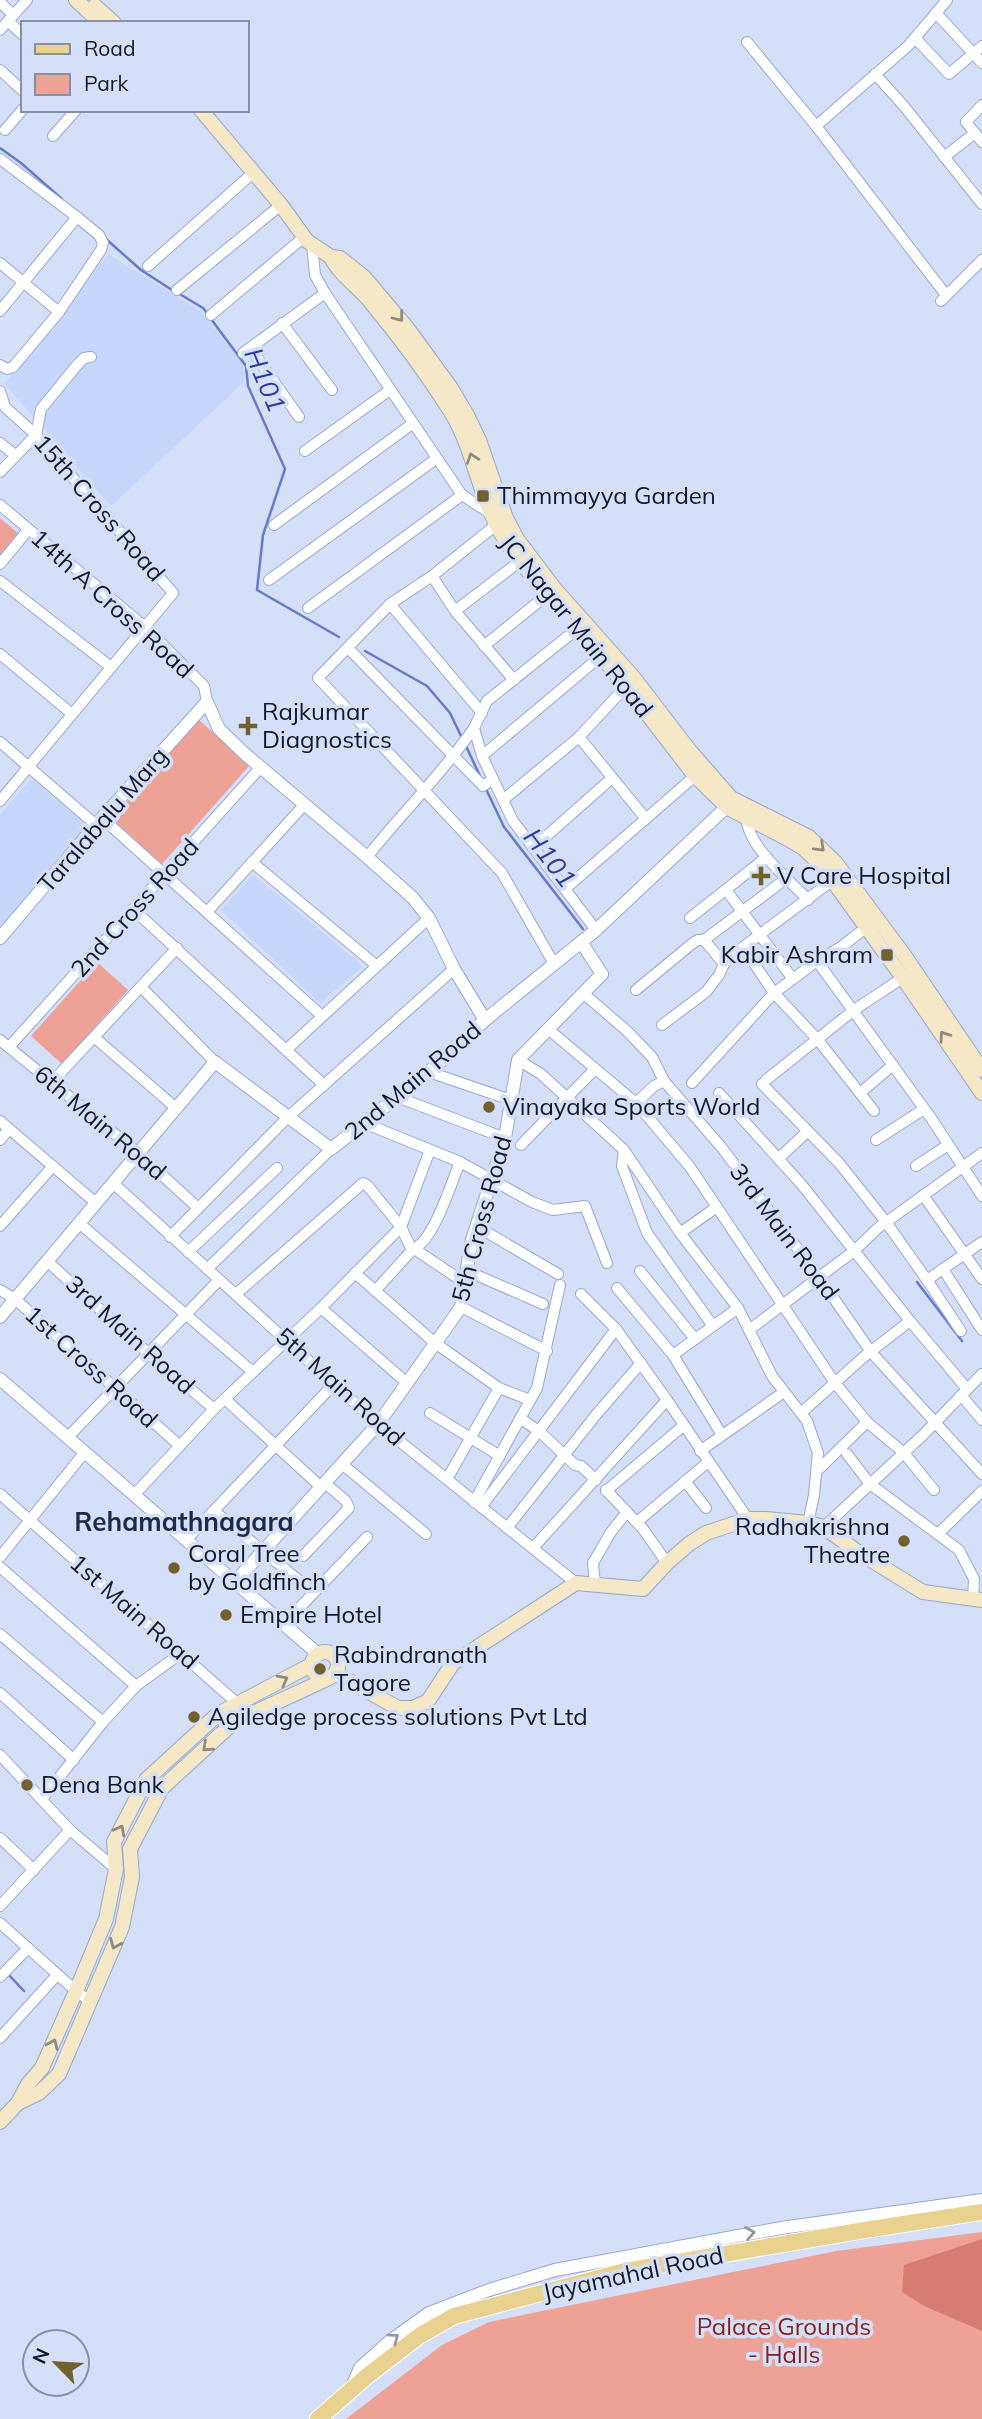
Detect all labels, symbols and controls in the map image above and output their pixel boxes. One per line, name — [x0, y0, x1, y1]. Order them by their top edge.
legend — [21, 21, 248, 112]
text: Road — [84, 35, 135, 61]
text: Park — [84, 70, 128, 96]
one-way arrow — [390, 309, 403, 322]
water label: H101 — [237, 343, 294, 417]
street label: 15th Cross Road — [28, 428, 172, 587]
one-way arrow — [466, 453, 480, 465]
place label: Thimmayya Garden — [497, 480, 716, 510]
marker: Thimmayya Garden — [475, 488, 491, 504]
street label: 14th A Cross Road — [25, 522, 200, 684]
street label: JC Nagar Main Road — [494, 528, 660, 723]
place label: Rajkumar Diagnostics — [262, 696, 392, 754]
marker: Rajkumar Diagnostics — [240, 718, 256, 734]
street label: Taralabalu Marg — [31, 741, 174, 898]
water label: H101 — [517, 821, 584, 894]
street label: 2nd Cross Road — [64, 832, 205, 983]
one-way arrow — [812, 838, 825, 851]
place label: V Care Hospital — [777, 860, 951, 890]
marker: V Care Hospital — [751, 866, 771, 886]
place label: Kabir Ashram — [721, 939, 873, 969]
marker: Kabir Ashram — [879, 947, 895, 963]
street label: 2nd Main Road — [338, 1014, 487, 1146]
one-way arrow — [940, 1031, 952, 1044]
street label: 6th Main Road — [29, 1058, 173, 1186]
place label: Vinayaka Sports World — [503, 1091, 760, 1121]
marker: Vinayaka Sports World — [481, 1099, 497, 1115]
street label: 5th Cross Road — [444, 1132, 518, 1305]
street label: 3rd Main Road — [724, 1157, 846, 1306]
street label: 3rd Main Road — [60, 1268, 201, 1400]
street label: 1st Cross Road — [19, 1299, 164, 1434]
street label: 5th Main Road — [270, 1321, 411, 1452]
district label: Rehamathnagara — [74, 1505, 294, 1538]
place label: Radhakrishna Theatre — [735, 1511, 890, 1569]
marker: Radhakrishna Theatre — [896, 1533, 912, 1549]
place label: Coral Tree by Goldfinch — [188, 1538, 326, 1596]
street label: 1st Main Road — [64, 1547, 205, 1675]
marker: Coral Tree by Goldfinch — [166, 1560, 182, 1576]
place label: Empire Hotel — [240, 1599, 382, 1629]
marker: Empire Hotel — [218, 1607, 234, 1623]
place label: Rabindranath Tagore — [334, 1639, 487, 1697]
marker: Rabindranath Tagore — [312, 1661, 328, 1677]
one-way arrow — [275, 1675, 288, 1688]
place label: Agiledge process solutions Pvt Ltd — [208, 1701, 588, 1731]
marker: Agiledge process solutions Pvt Ltd — [186, 1709, 202, 1725]
one-way arrow — [202, 1739, 215, 1751]
place label: Dena Bank — [41, 1769, 164, 1799]
marker: Dena Bank — [19, 1777, 35, 1793]
one-way arrow — [111, 1825, 125, 1837]
one-way arrow — [109, 1937, 123, 1949]
one-way arrow — [45, 2039, 59, 2052]
one-way arrow — [744, 2226, 756, 2241]
street label: Jayamahal Road — [540, 2239, 726, 2307]
park label: Palace Grounds - Halls — [697, 2311, 871, 2369]
north arrow — [21, 2328, 91, 2398]
one-way arrow — [386, 2334, 399, 2347]
text: N — [27, 2344, 55, 2367]

